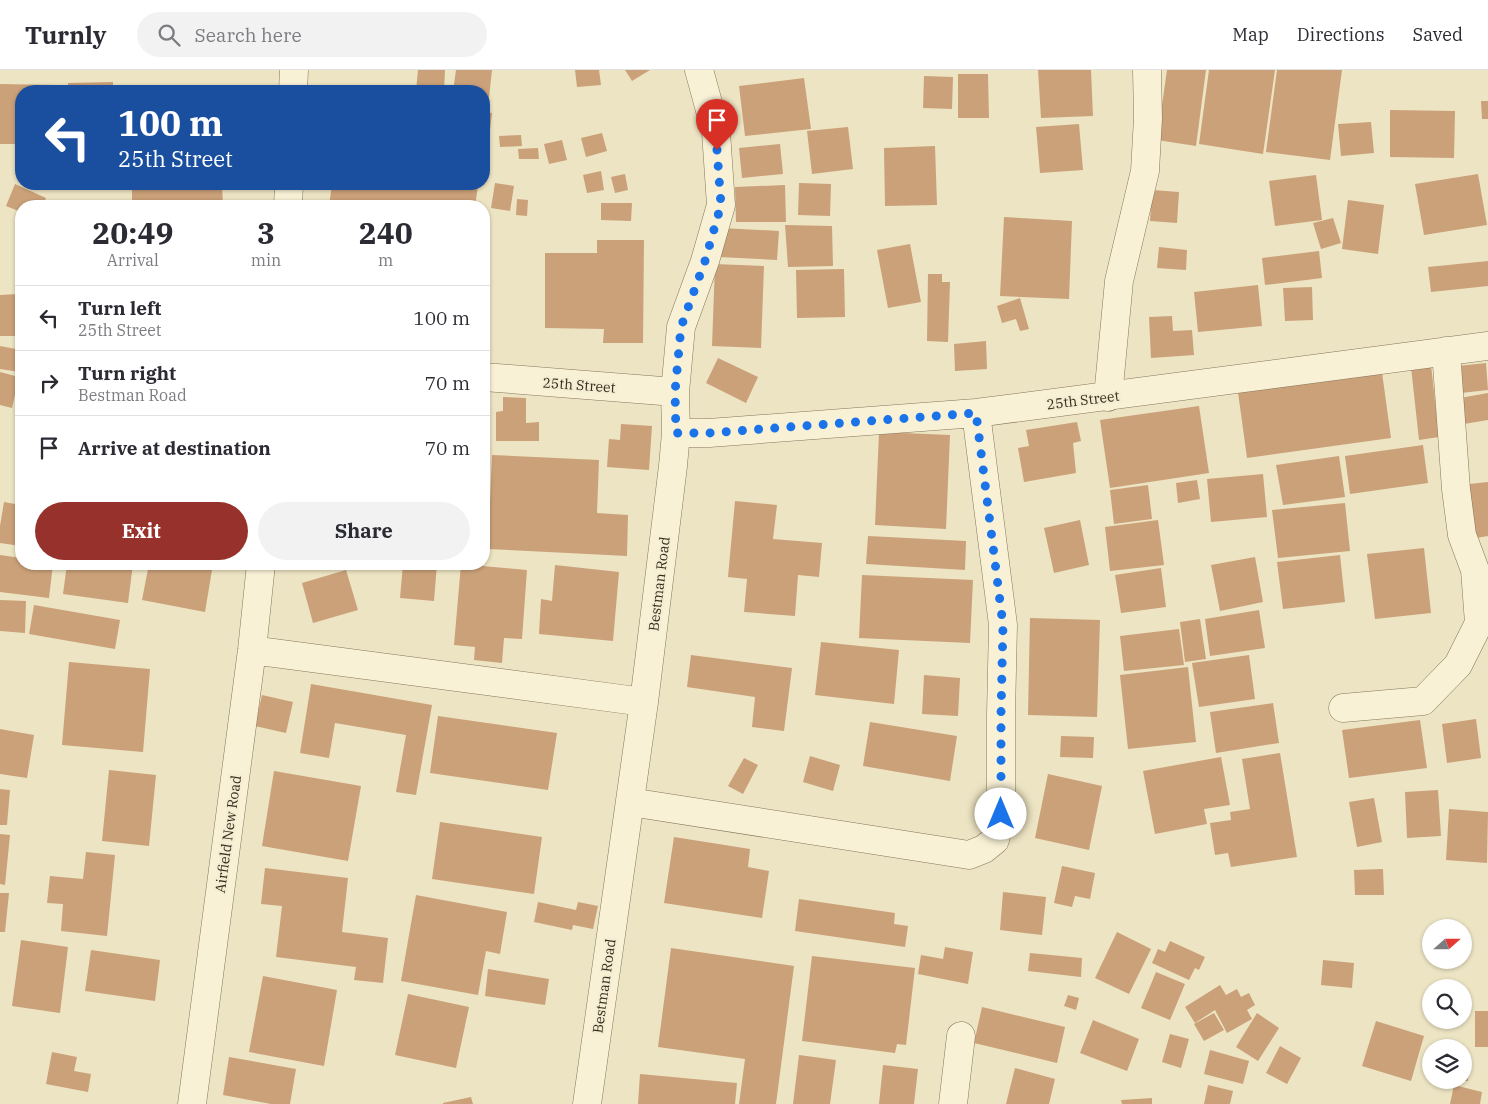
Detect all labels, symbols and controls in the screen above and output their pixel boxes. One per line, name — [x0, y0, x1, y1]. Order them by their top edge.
search box — [137, 12, 487, 57]
text: Turnly — [25, 19, 107, 51]
icon: search — [155, 21, 183, 49]
text: Search here — [195, 23, 302, 47]
text: Map — [1232, 23, 1269, 46]
text: Directions — [1297, 23, 1385, 46]
text: Saved — [1413, 23, 1463, 46]
pin — [696, 99, 738, 150]
text: 100 m — [118, 100, 223, 146]
icon: left — [35, 105, 100, 170]
icon: arrive — [703, 106, 731, 134]
text: 25th Street — [118, 144, 233, 173]
text: 20:49 — [92, 213, 173, 252]
text: 3 — [257, 213, 275, 252]
text: 240 — [359, 213, 413, 252]
text: Arrival — [107, 250, 159, 270]
text: min — [251, 250, 281, 270]
text: m — [378, 250, 393, 270]
text: Turn left — [78, 296, 161, 320]
icon: left — [35, 304, 63, 332]
text: 100 m — [413, 306, 470, 330]
text: 25th Street — [78, 320, 162, 340]
text: Turn right — [78, 361, 176, 385]
icon: right — [35, 369, 63, 397]
text: 70 m — [425, 371, 470, 395]
street label: 25th Street — [542, 373, 616, 397]
text: Bestman Road — [78, 385, 187, 405]
street label: 25th Street — [1046, 387, 1120, 413]
icon: arrive — [35, 434, 63, 462]
text: Arrive at destination — [78, 436, 271, 460]
text: 70 m — [425, 436, 470, 460]
button: Exit — [35, 502, 248, 560]
button: Share — [258, 502, 470, 560]
street label: Bestman Road — [644, 535, 674, 632]
street label: Airfield New Road — [211, 774, 245, 894]
position arrow — [974, 787, 1026, 839]
north arrow — [1422, 919, 1472, 969]
map controls — [1422, 919, 1472, 1089]
street label: Bestman Road — [588, 937, 620, 1034]
button: search — [1422, 979, 1472, 1029]
button: layers — [1422, 1039, 1472, 1089]

